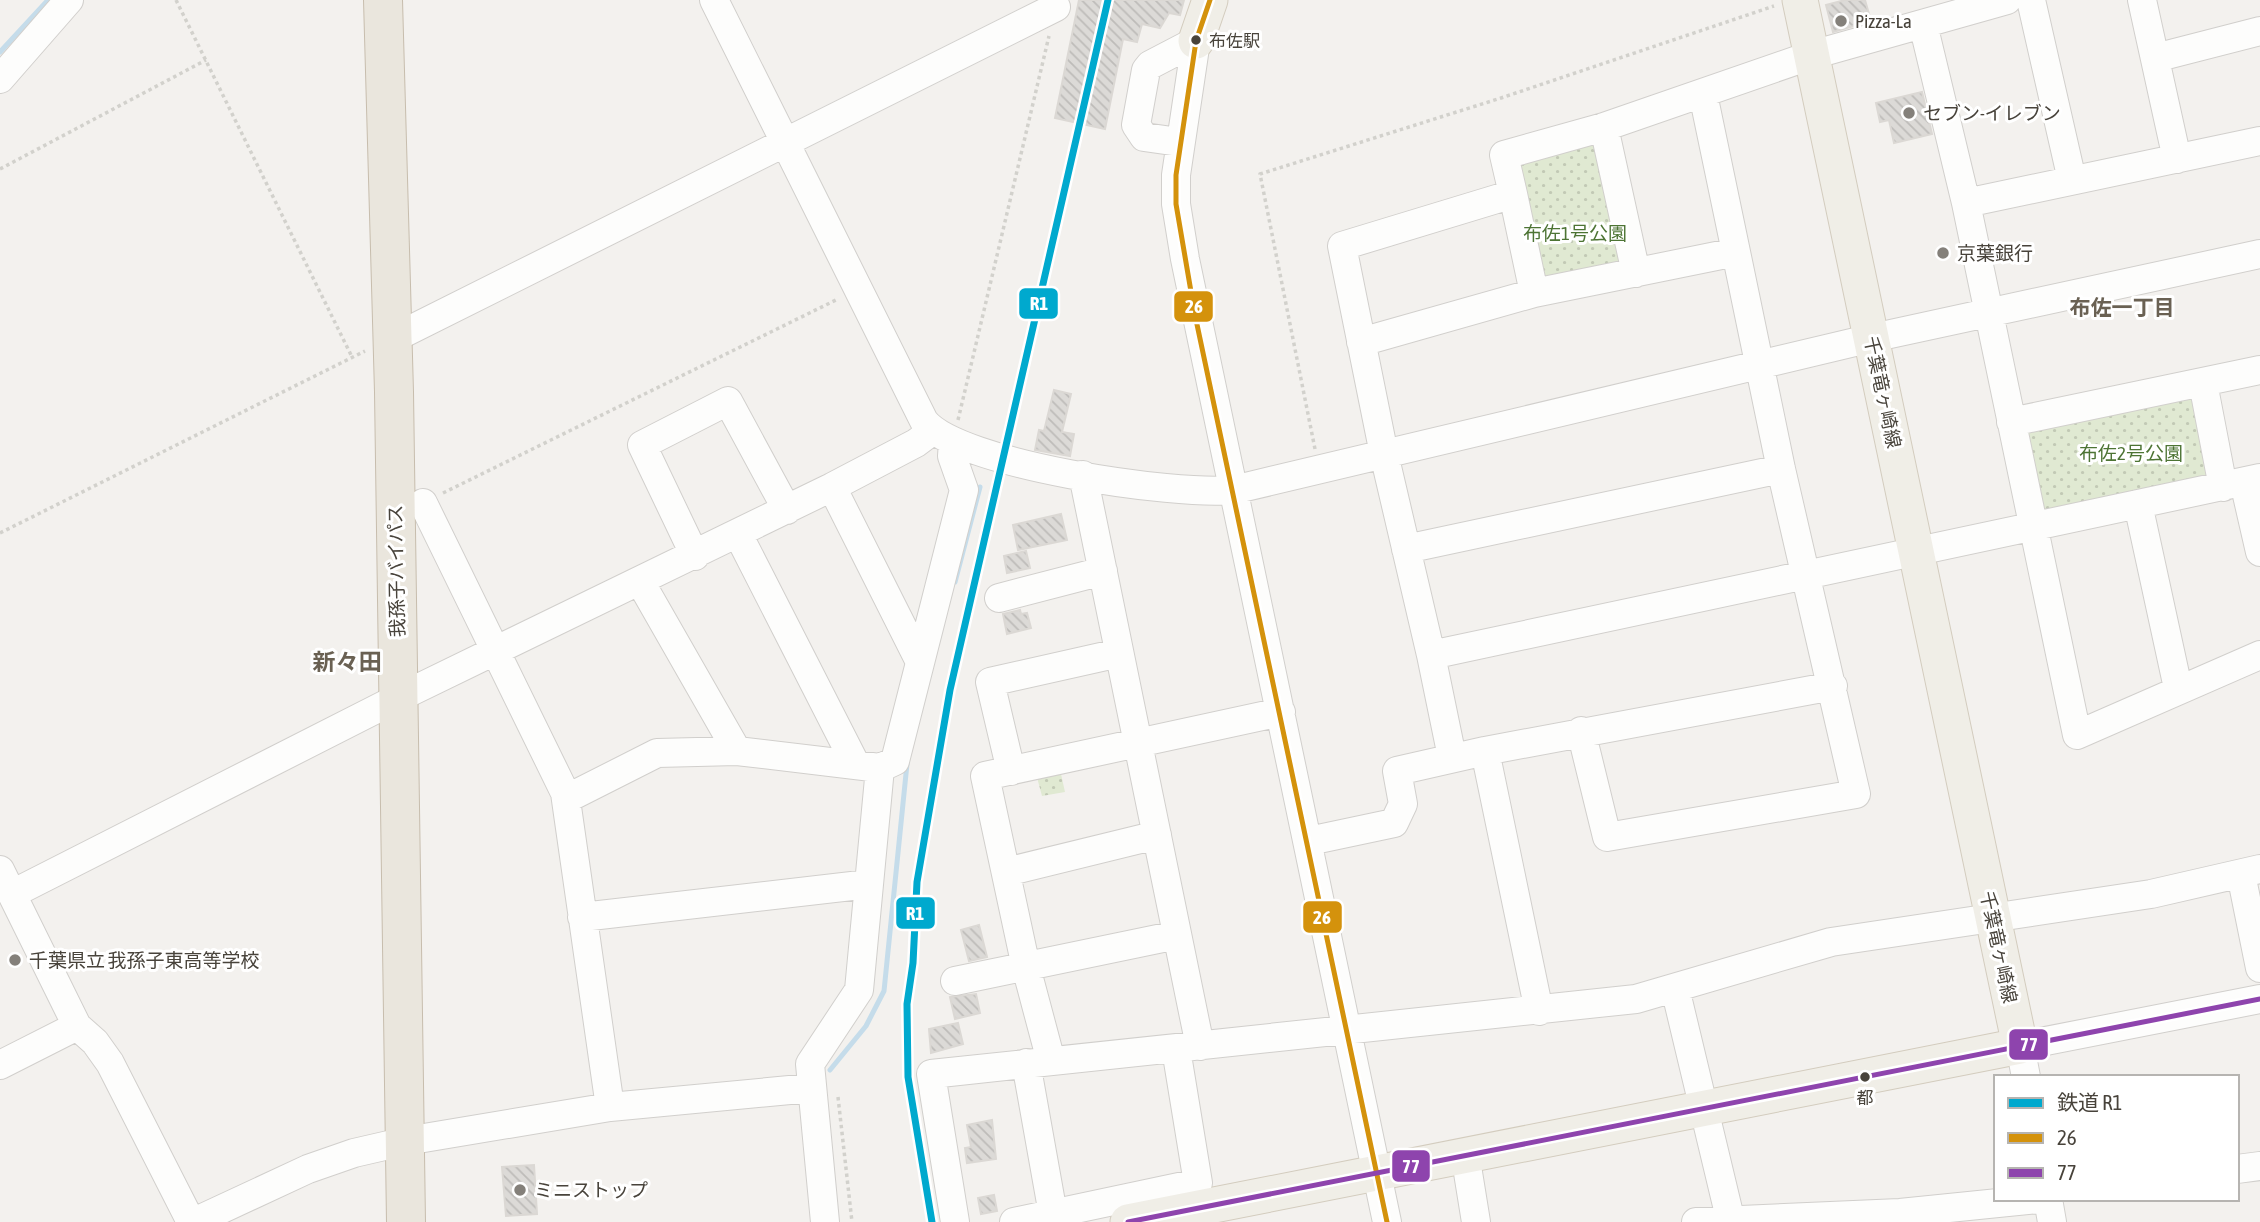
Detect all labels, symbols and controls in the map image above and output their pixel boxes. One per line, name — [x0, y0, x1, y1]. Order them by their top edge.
place label: Pizza-La — [1855, 10, 1912, 32]
marker: Pizza-La — [1833, 13, 1849, 29]
place label: 布佐駅 — [1209, 31, 1260, 51]
marker: 布佐駅 — [1189, 33, 1203, 47]
place label: セブン-イレブン — [1923, 102, 2061, 124]
marker: セブン-イレブン — [1901, 105, 1917, 121]
park label: 布佐1号公園 — [1523, 222, 1627, 244]
place label: 京葉銀行 — [1957, 242, 2033, 264]
marker: 京葉銀行 — [1935, 245, 1951, 261]
line badge: R1 — [1018, 287, 1059, 320]
line badge: 26 — [1173, 290, 1214, 323]
text: R1 — [1030, 292, 1048, 314]
text: 26 — [1185, 295, 1203, 317]
district label: 布佐一丁目 — [2070, 295, 2175, 319]
street label: 千葉竜ヶ崎線 — [1860, 334, 1906, 450]
park label: 布佐2号公園 — [2079, 442, 2183, 464]
street label: 我孫子バイパス — [384, 505, 408, 637]
district label: 新々田 — [313, 649, 382, 675]
street label: 千葉竜ヶ崎線 — [1976, 889, 2022, 1005]
line badge: R1 — [895, 896, 936, 930]
line badge: 26 — [1302, 900, 1343, 934]
text: R1 — [906, 902, 924, 924]
text: 26 — [1313, 906, 1331, 928]
place label: 千葉県立 我孫子東高等学校 — [29, 949, 260, 971]
marker: 千葉県立 我孫子東高等学校 — [7, 952, 23, 968]
line badge: 77 — [2008, 1028, 2049, 1061]
text: 77 — [2020, 1033, 2038, 1055]
marker: 都 — [1858, 1070, 1872, 1084]
legend — [1994, 1075, 2239, 1201]
place label: 都 — [1857, 1088, 1874, 1108]
text: 鉄道 R1 — [2057, 1090, 2122, 1114]
text: 26 — [2057, 1125, 2077, 1149]
line badge: 77 — [1391, 1149, 1431, 1183]
text: 77 — [1402, 1155, 1420, 1177]
text: 77 — [2057, 1160, 2077, 1184]
place label: ミニストップ — [534, 1179, 648, 1201]
marker: ミニストップ — [512, 1182, 528, 1198]

